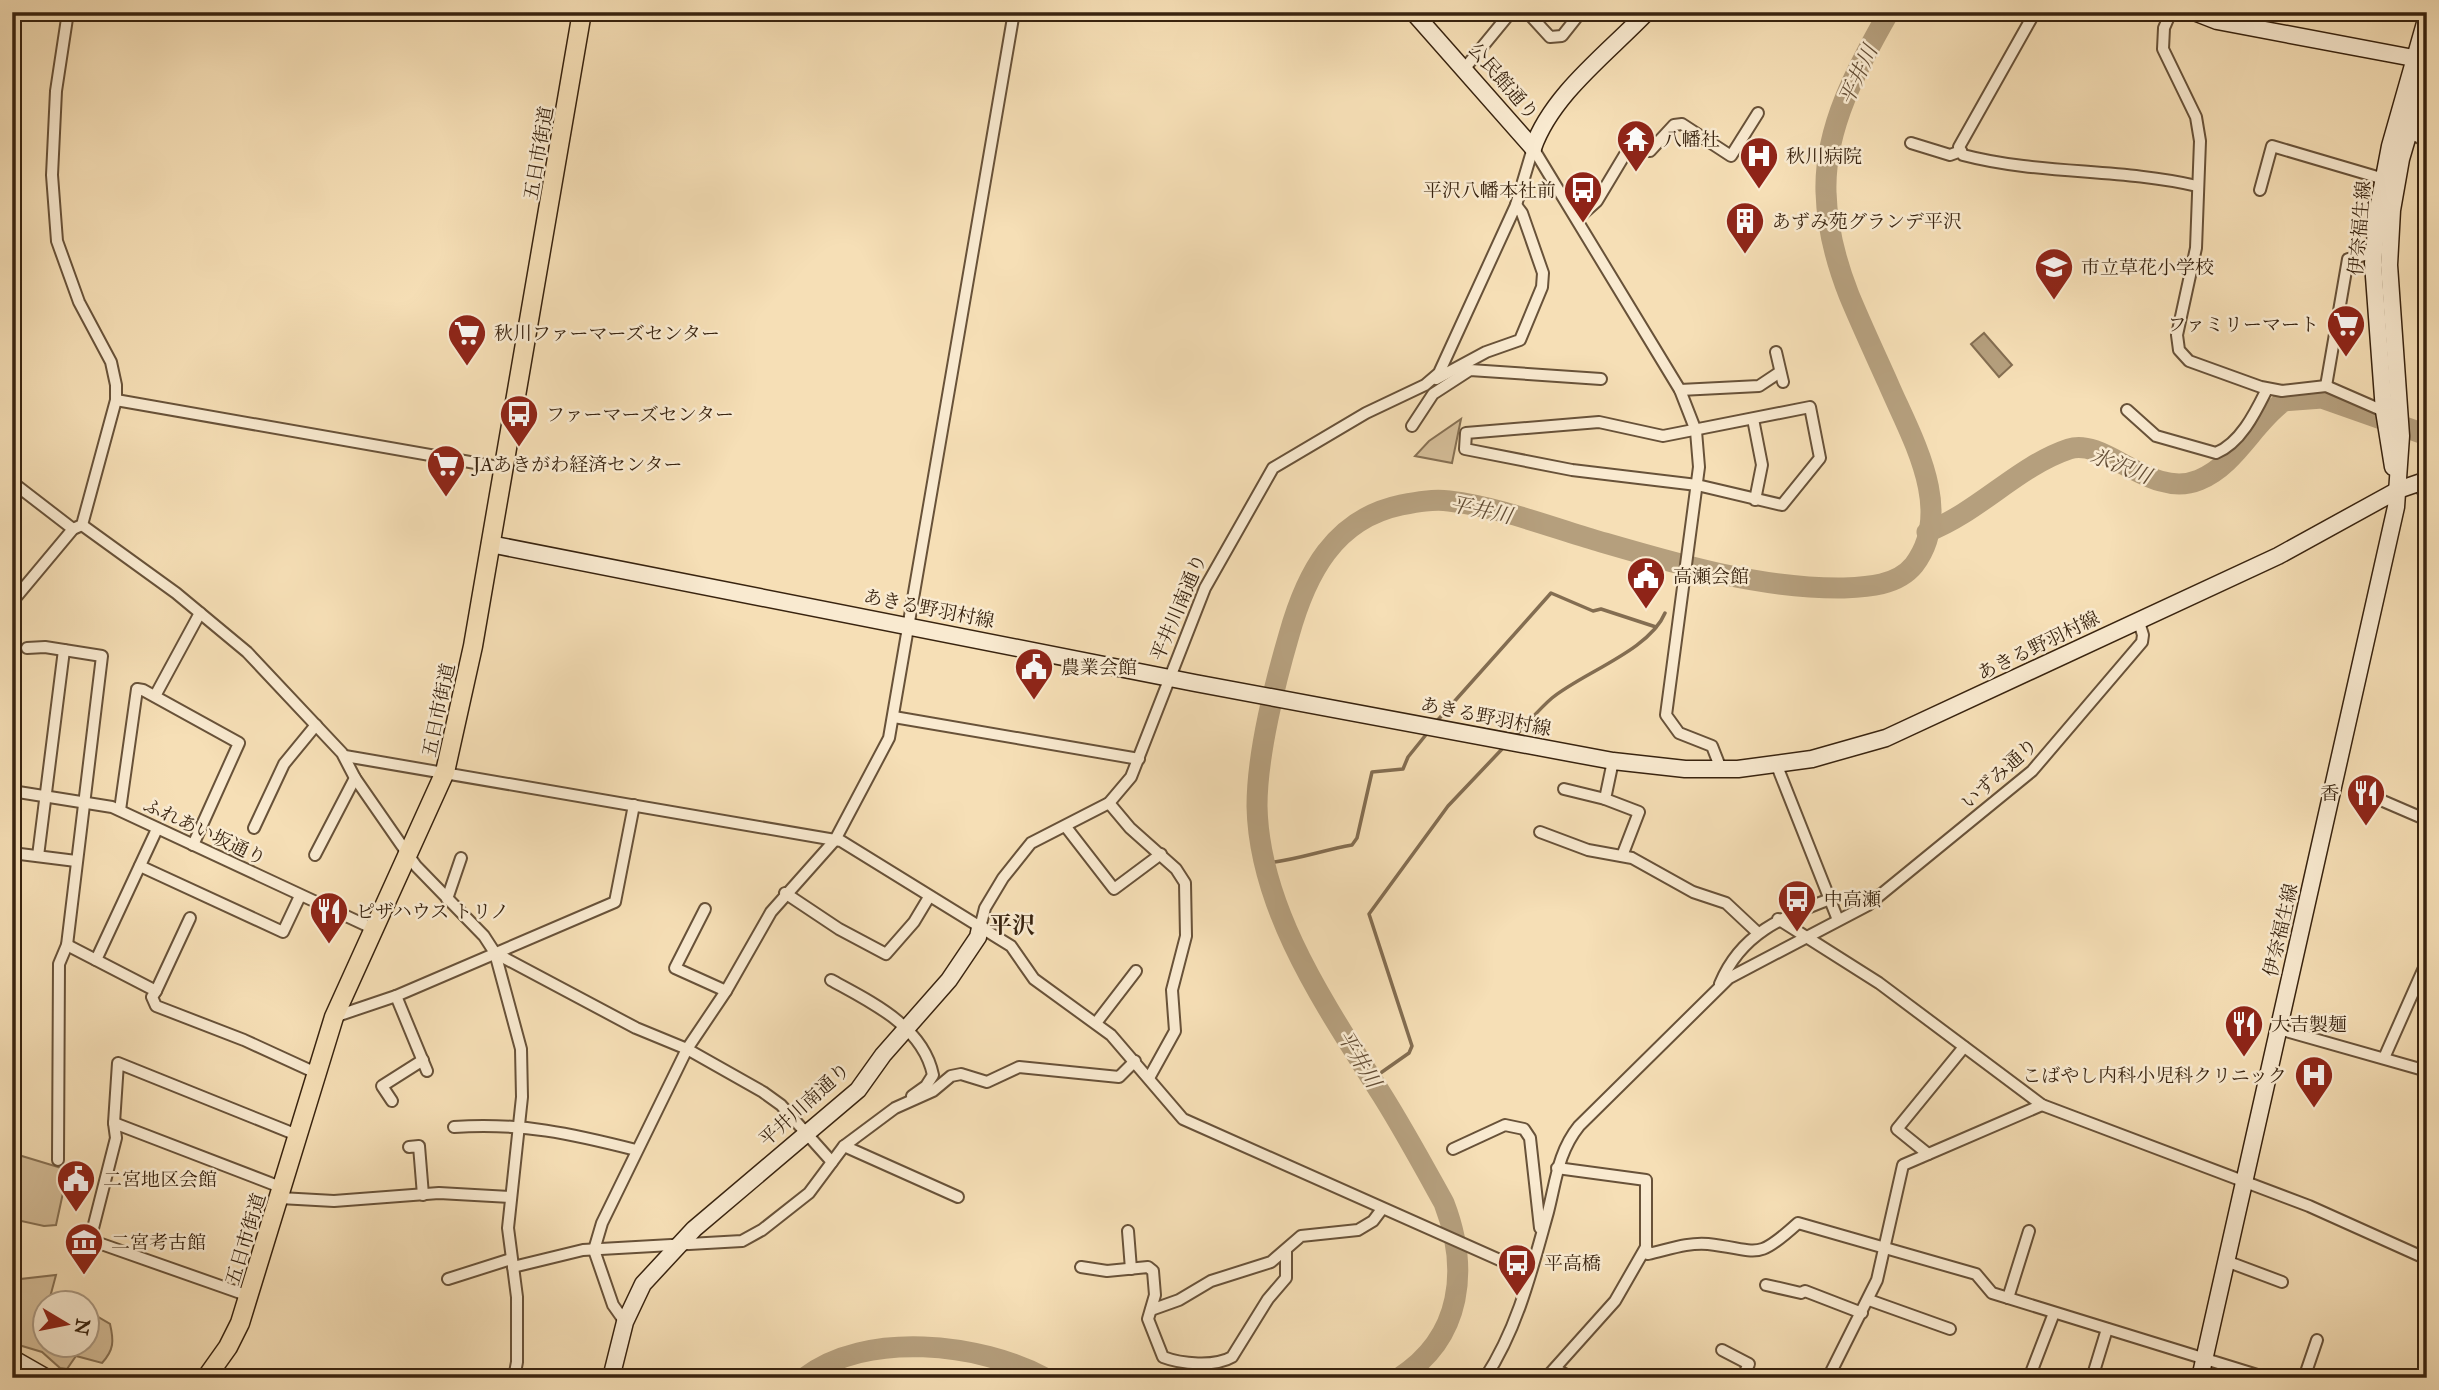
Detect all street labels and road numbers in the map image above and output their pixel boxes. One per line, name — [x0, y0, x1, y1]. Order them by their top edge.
street label: 公民館通り — [1464, 38, 1543, 125]
street label: 五日市街道 — [519, 104, 558, 202]
street label: 伊奈福生線 — [2344, 180, 2375, 276]
street label: 平井川南通り — [1146, 550, 1211, 664]
street label: あきる野羽村線 — [861, 585, 996, 632]
street label: あきる野羽村線 — [1973, 606, 2103, 685]
street label: 五日市街道 — [417, 661, 460, 759]
street label: あきる野羽村線 — [1418, 693, 1553, 740]
street label: いずみ通り — [1956, 733, 2042, 814]
street label: ふれあい坂通り — [140, 793, 270, 870]
street label: 伊奈福生線 — [2259, 881, 2302, 979]
street label: 平井川南通り — [754, 1058, 854, 1151]
street label: 五日市街道 — [221, 1190, 270, 1288]

